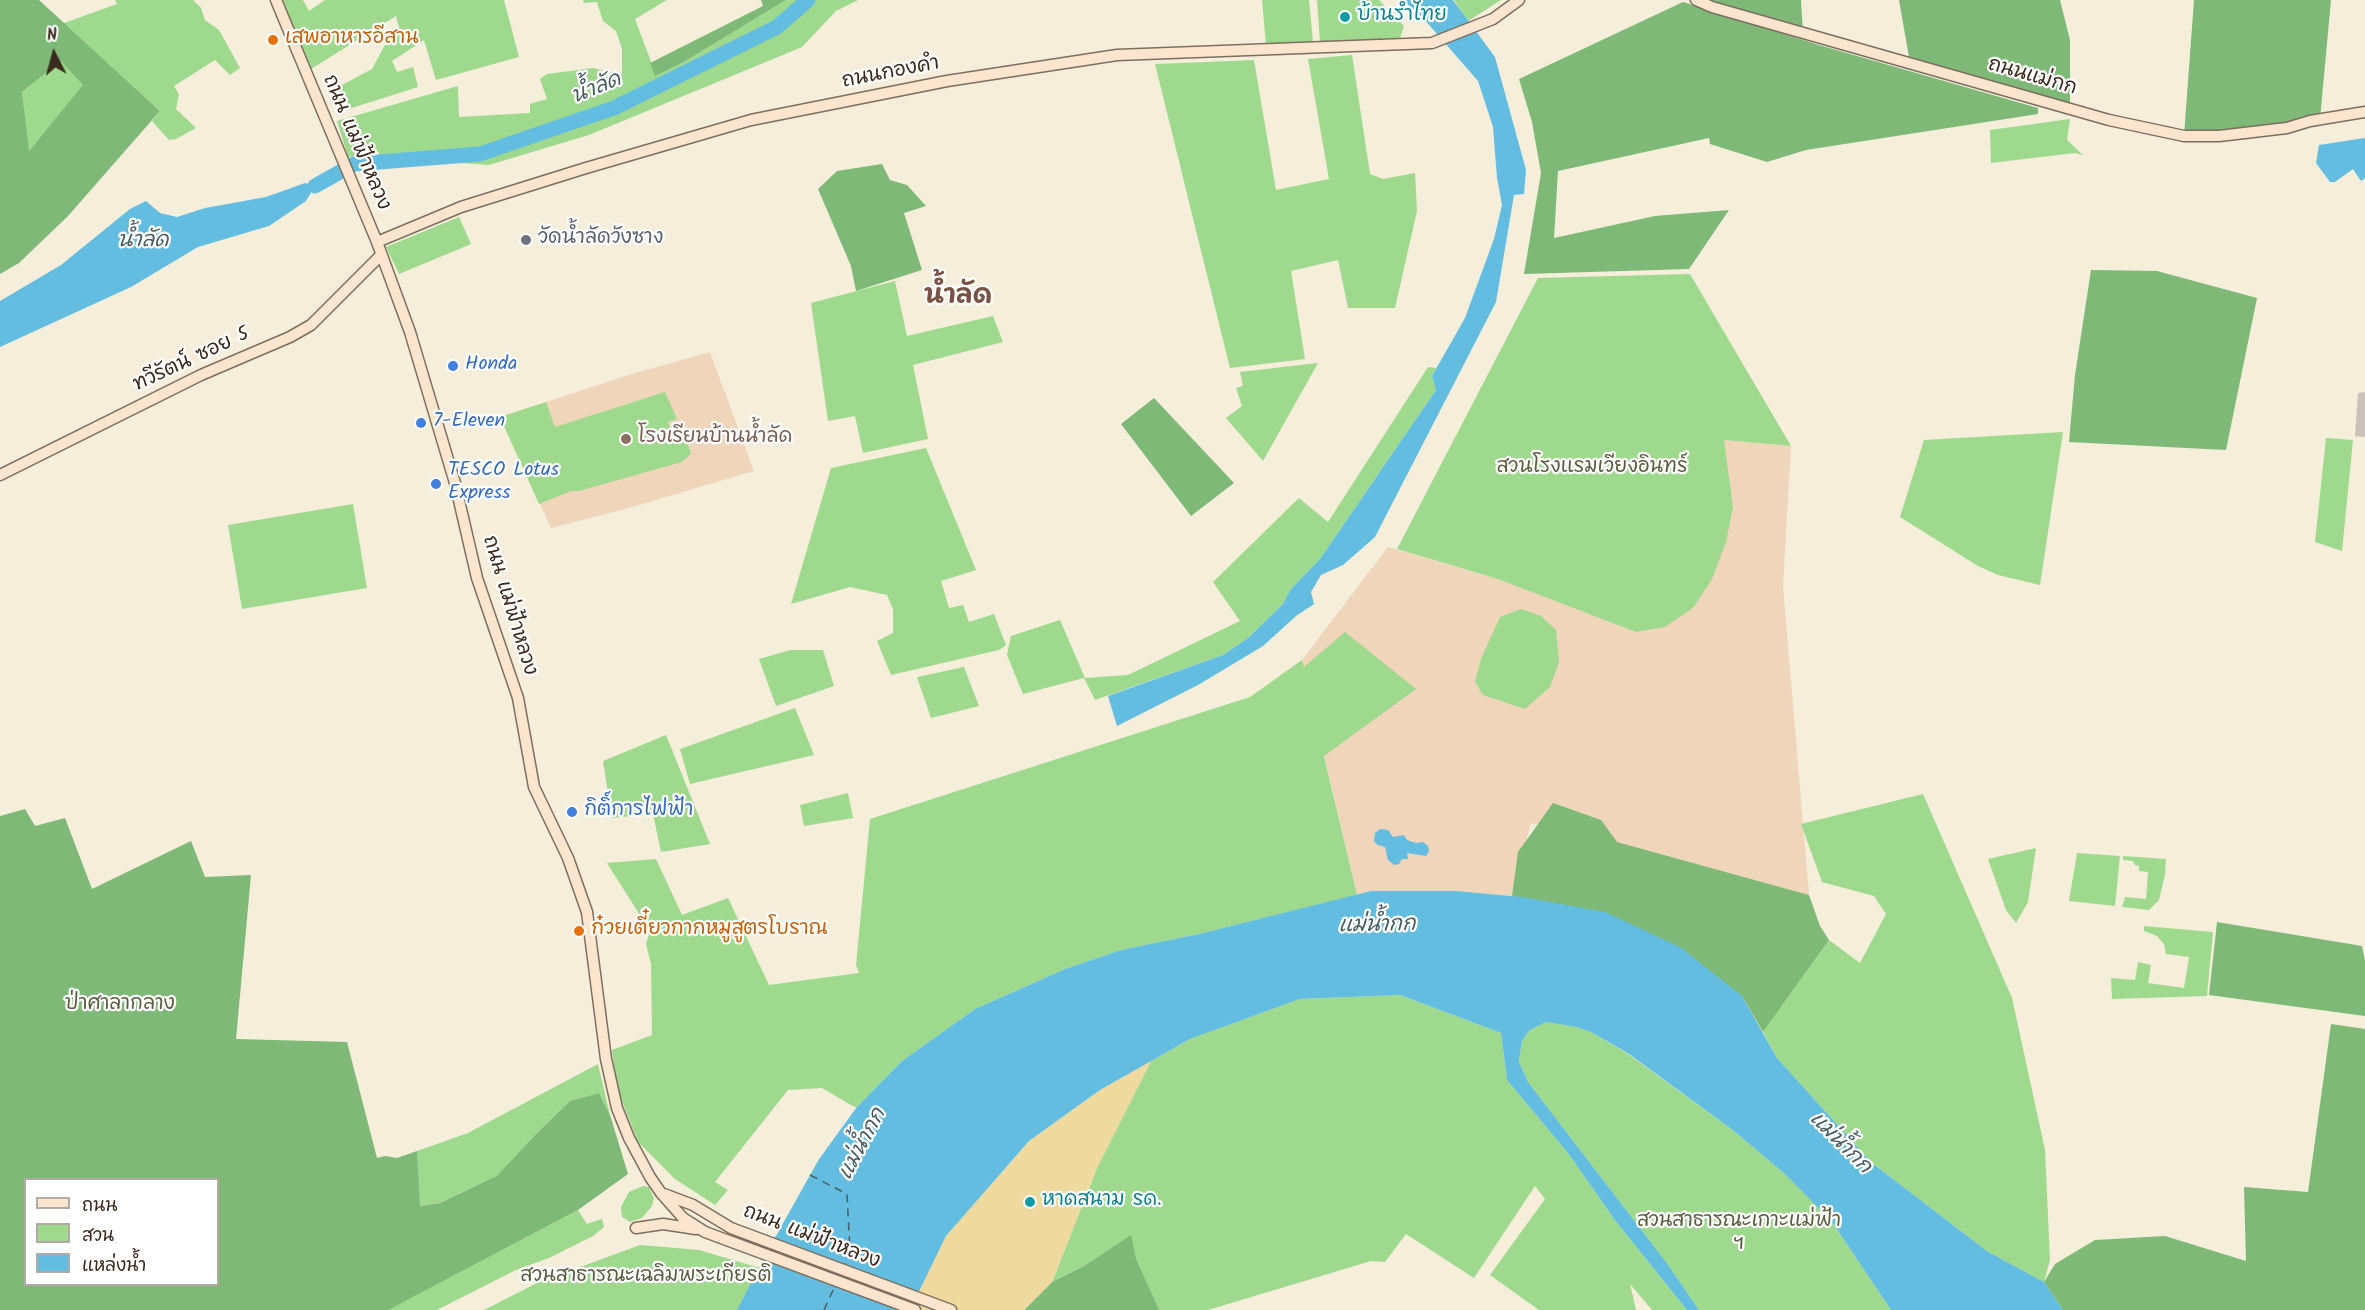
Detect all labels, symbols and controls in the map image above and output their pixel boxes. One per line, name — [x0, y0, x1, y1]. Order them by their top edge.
place label: บ้านรำไทย — [1357, 5, 1447, 29]
marker: บ้านรำไทย — [1338, 10, 1352, 24]
text: N — [46, 23, 58, 49]
north arrow — [24, 24, 84, 84]
place label: เสพอาหารอีสาน — [285, 28, 418, 52]
marker: เสพอาหารอีสาน — [266, 33, 280, 47]
street label: ถนนกองคำ — [840, 53, 942, 95]
street label: ถนนแม่กก — [1985, 54, 2079, 102]
water label: น้ำลัด — [569, 69, 625, 111]
street label: ถนน แม่ฟ้าหลวง — [316, 72, 394, 214]
place label: วัดน้ำลัดวังซาง — [538, 228, 663, 252]
water label: น้ำลัด — [117, 229, 169, 255]
marker: วัดน้ำลัดวังซาง — [519, 233, 533, 247]
district label: น้ำลัด — [924, 283, 992, 315]
street label: ทวีรัตน์ ซอย 5 — [130, 324, 254, 398]
place label: Honda — [465, 354, 517, 378]
marker: Honda — [446, 359, 460, 373]
place label: 7-Eleven — [433, 411, 505, 435]
marker: 7-Eleven — [414, 416, 428, 430]
place label: โรงเรียนบ้านน้ำลัด — [638, 427, 792, 451]
marker: โรงเรียนบ้านน้ำลัด — [619, 432, 633, 446]
park label: สวนโรงแรมเวียงอินทร์ — [1497, 457, 1687, 481]
place label: TESCO Lotus Express — [448, 460, 559, 507]
marker: TESCO Lotus Express — [429, 477, 443, 491]
street label: ถนน แม่ฟ้าหลวง — [475, 533, 541, 679]
place label: กิติ์การไฟฟ้า — [584, 800, 693, 824]
marker: กิติ์การไฟฟ้า — [565, 805, 579, 819]
water label: แม่น้ำกก — [1338, 914, 1416, 940]
place label: ก๋วยเตี๋ยวกากหมูสูตรโบราณ — [591, 919, 828, 943]
marker: ก๋วยเตี๋ยวกากหมูสูตรโบราณ — [572, 924, 586, 938]
park label: ป่าศาลากลาง — [65, 994, 175, 1018]
water label: แม่น้ำกก — [835, 1105, 893, 1185]
water label: แม่น้ำกก — [1803, 1108, 1875, 1180]
legend — [24, 1178, 219, 1286]
place label: หาดสนาม รด. — [1042, 1190, 1162, 1214]
text: ถนน — [82, 1192, 117, 1221]
marker: หาดสนาม รด. — [1023, 1195, 1037, 1209]
street label: ถนน แม่ฟ้าหลวง — [739, 1201, 883, 1275]
park label: สวนสาธารณะเกาะแม่ฟ้า ฯ — [1637, 1211, 1841, 1258]
text: สวน — [82, 1222, 114, 1251]
text: แหล่งน้ำ — [82, 1252, 146, 1281]
park label: สวนสาธารณะเฉลิมพระเกียรติ — [520, 1266, 772, 1290]

